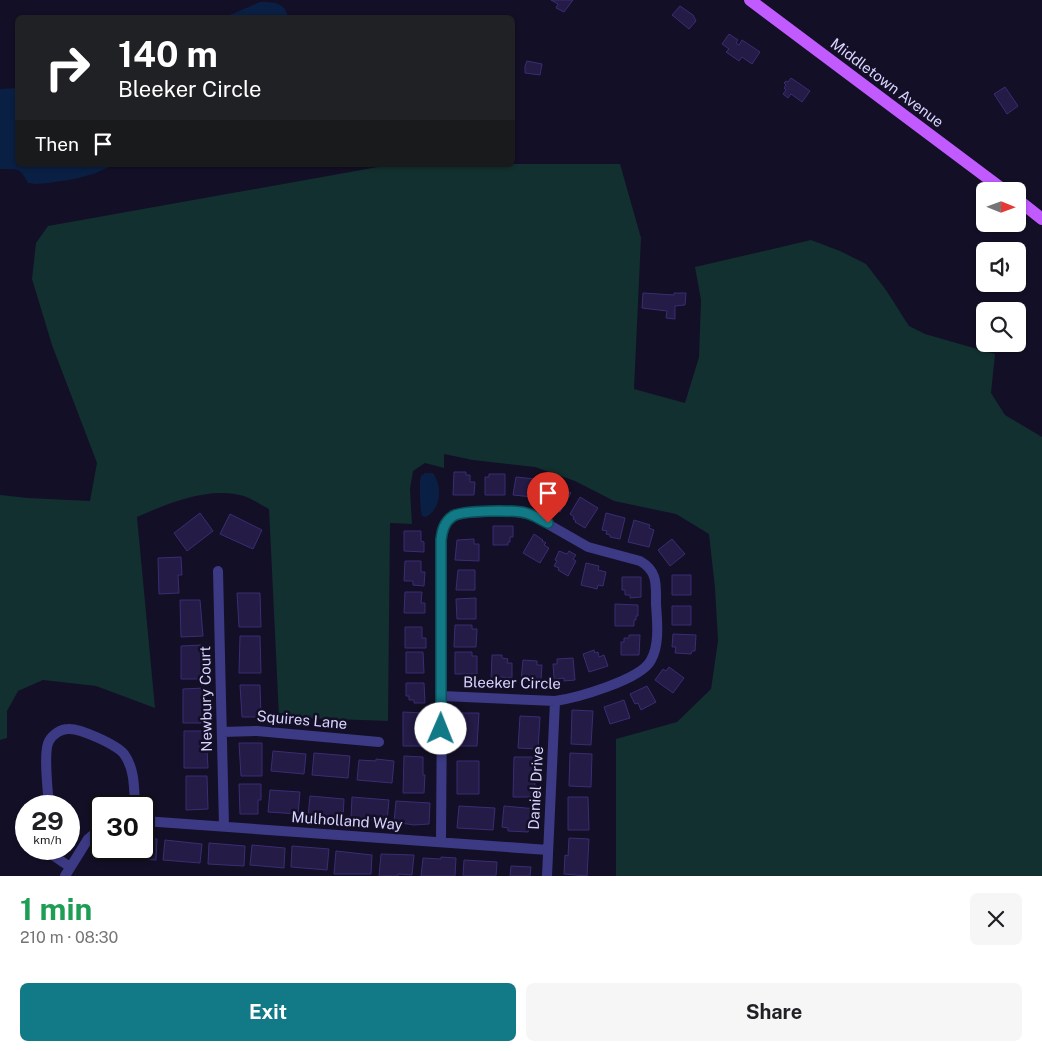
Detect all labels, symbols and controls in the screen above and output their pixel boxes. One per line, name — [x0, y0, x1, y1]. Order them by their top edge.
text: 140 m — [118, 34, 218, 75]
icon: right — [35, 35, 100, 100]
street label: Middletown Avenue — [828, 35, 947, 131]
text: Bleeker Circle — [118, 76, 262, 102]
icon: arrive — [89, 130, 117, 158]
text: Then — [35, 133, 79, 155]
north arrow — [976, 182, 1026, 232]
map controls — [976, 182, 1026, 352]
button: sound — [976, 242, 1026, 292]
button: search — [976, 302, 1026, 352]
pin — [527, 472, 569, 523]
icon: arrive — [534, 479, 562, 507]
street label: Newbury Court — [196, 646, 215, 752]
street label: Bleeker Circle — [463, 673, 561, 692]
position arrow — [414, 702, 466, 754]
street label: Squires Lane — [256, 707, 348, 732]
street label: Daniel Drive — [525, 746, 546, 830]
speed limit sign: 30 — [90, 795, 155, 860]
text: 29 — [31, 806, 64, 836]
street label: Mulholland Way — [291, 808, 403, 833]
text: km/h — [33, 833, 62, 847]
text: 1 min — [20, 891, 92, 927]
button: close — [970, 893, 1022, 945]
text: 210 m · 08:30 — [20, 928, 118, 947]
button: Exit — [20, 983, 516, 1041]
button: Share — [526, 983, 1022, 1041]

